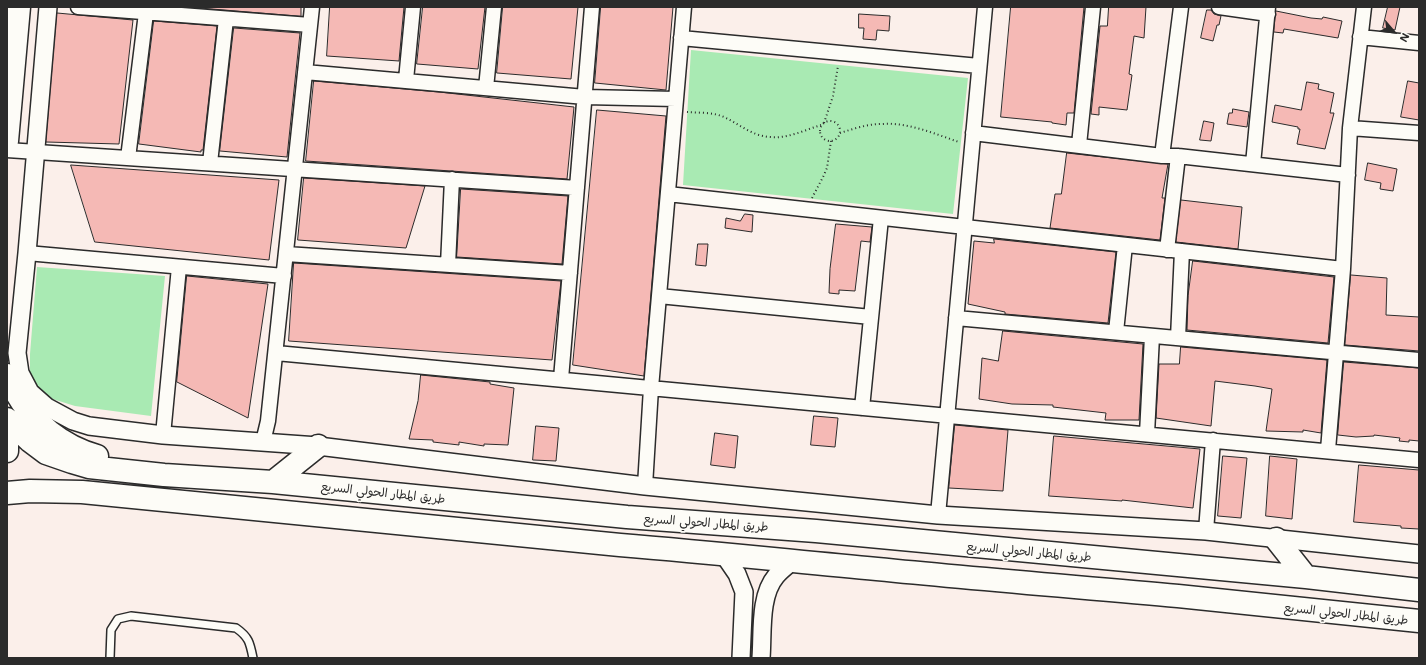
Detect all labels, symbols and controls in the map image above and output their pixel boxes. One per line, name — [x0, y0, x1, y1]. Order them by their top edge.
north arrow — [1374, 12, 1414, 52]
text: N — [1396, 31, 1414, 45]
street label: طريق المطار الحولي السريع — [320, 479, 446, 507]
street label: طريق المطار الحولي السريع — [643, 511, 769, 535]
street label: طريق المطار الحولي السريع — [966, 539, 1092, 565]
street label: طريق المطار الحولي السريع — [1283, 600, 1409, 628]

